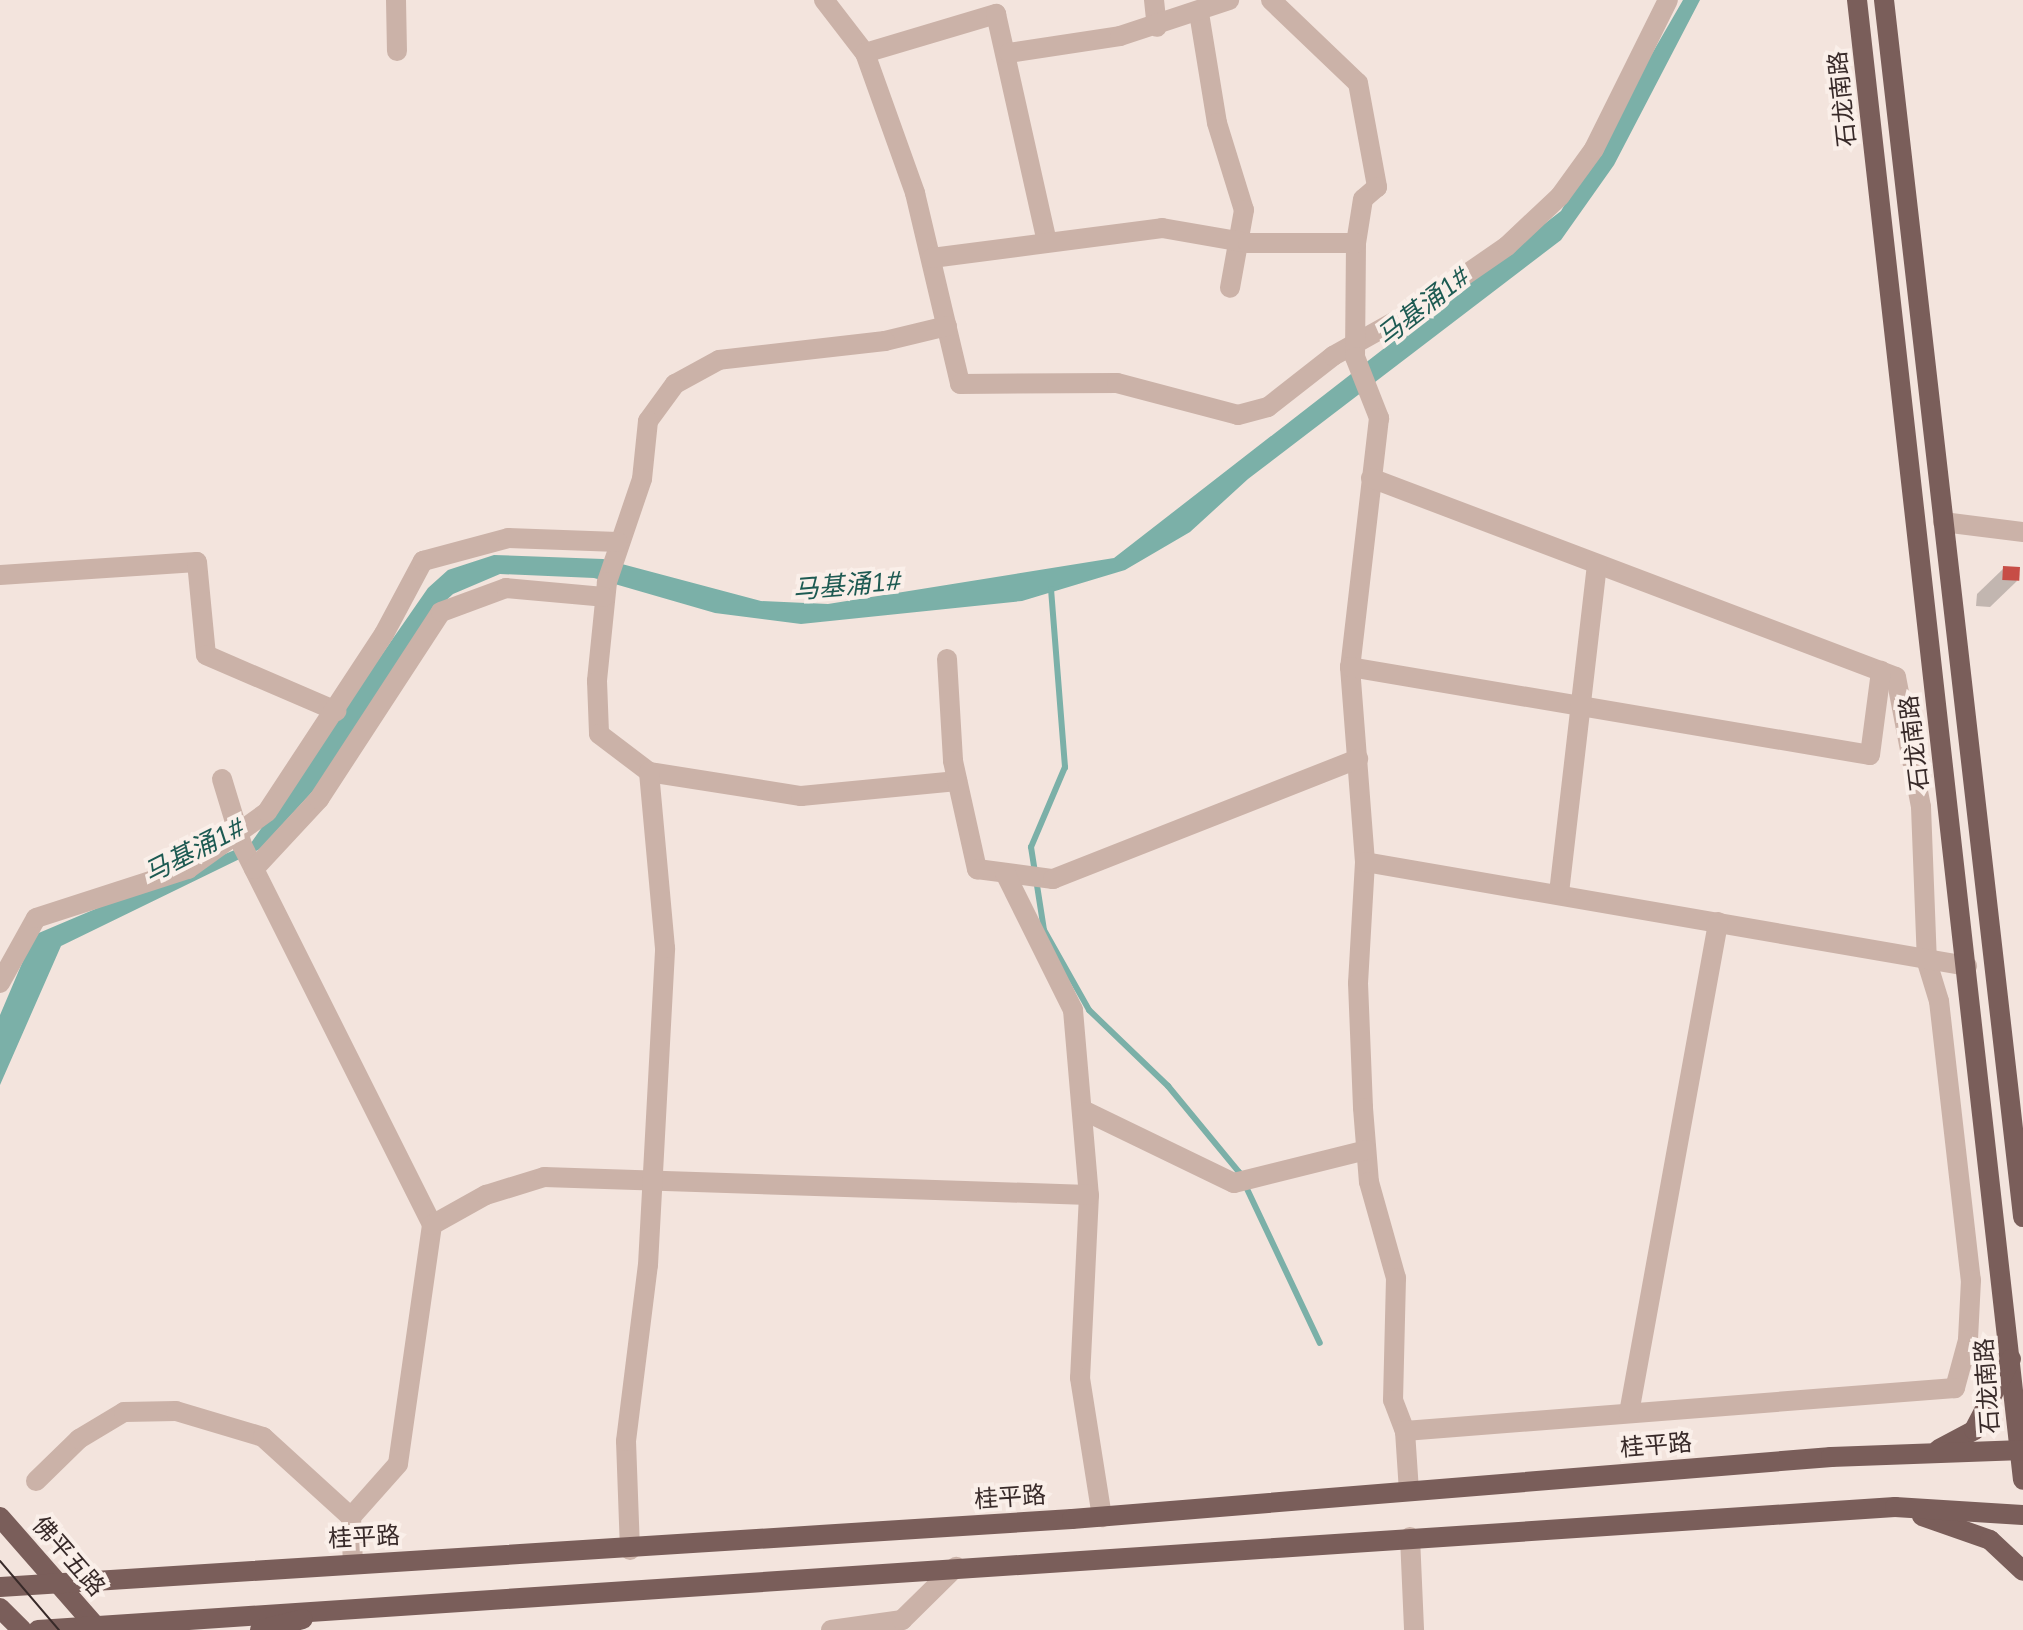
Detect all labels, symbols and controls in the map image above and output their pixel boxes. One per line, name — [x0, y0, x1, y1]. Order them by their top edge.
street label: 石龙南路 — [1823, 50, 1861, 148]
water label: 马基涌1# — [1370, 260, 1476, 352]
water label: 马基涌1# — [791, 565, 903, 605]
street label: 石龙南路 — [1894, 694, 1934, 792]
water label: 马基涌1# — [138, 811, 250, 889]
street label: 石龙南路 — [1969, 1337, 2005, 1435]
street label: 桂平路 — [1619, 1428, 1693, 1462]
street label: 桂平路 — [973, 1480, 1047, 1514]
street label: 佛平五路 — [27, 1510, 111, 1602]
street label: 桂平路 — [327, 1521, 401, 1553]

